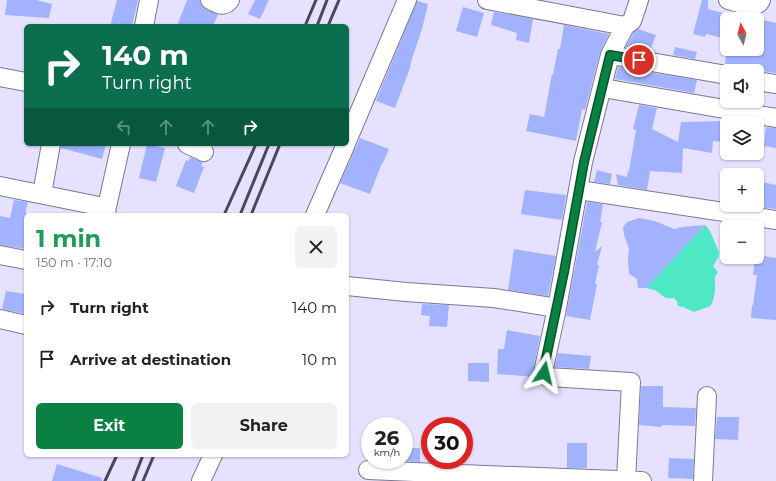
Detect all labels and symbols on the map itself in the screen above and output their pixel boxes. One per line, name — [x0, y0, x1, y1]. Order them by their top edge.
north arrow — [720, 12, 764, 56]
pin — [622, 43, 656, 77]
position arrow — [523, 352, 565, 394]
speed limit sign: 30 — [421, 417, 473, 469]

